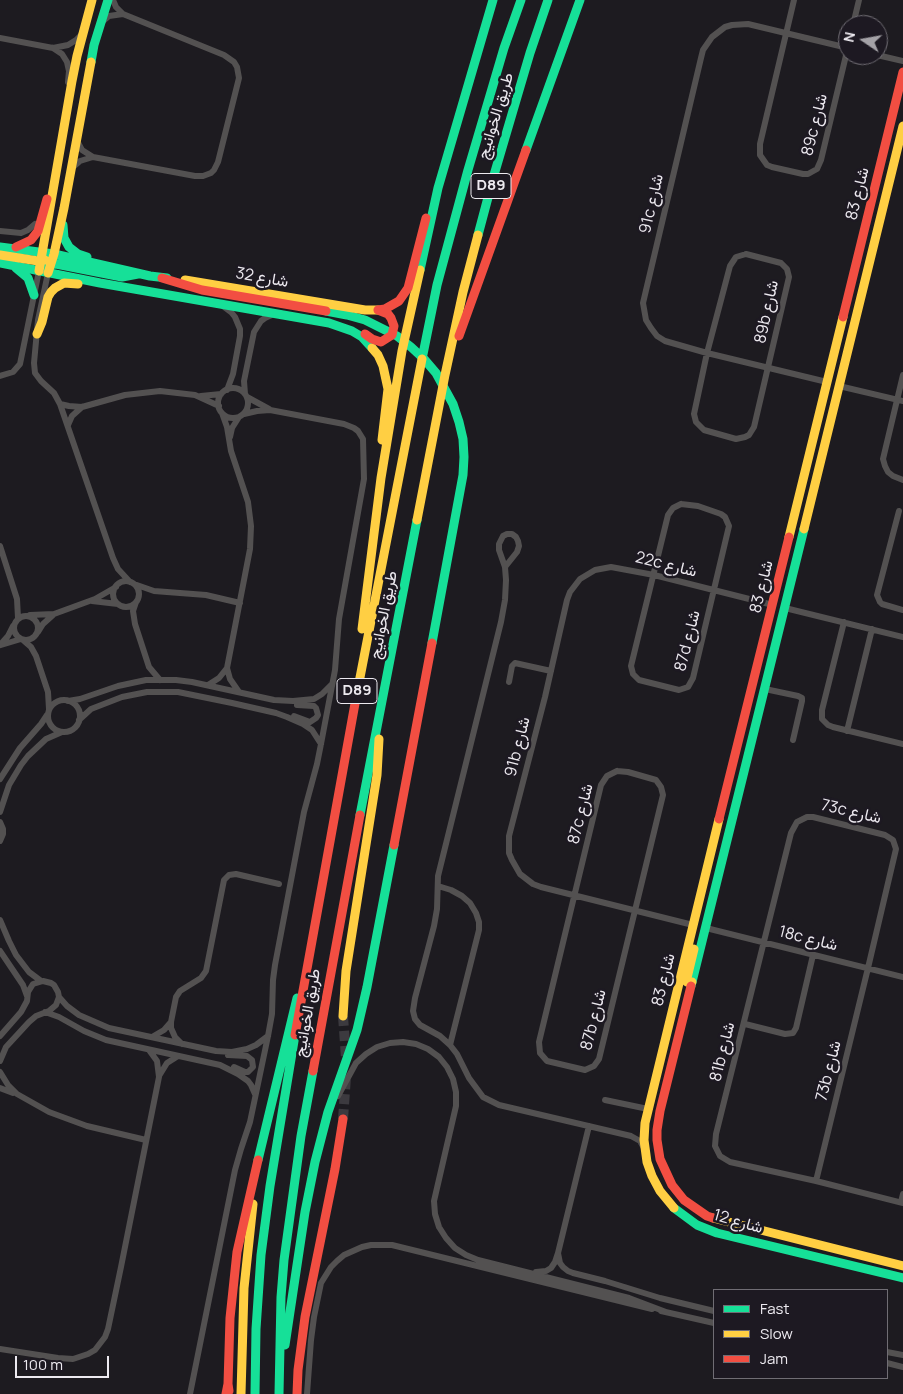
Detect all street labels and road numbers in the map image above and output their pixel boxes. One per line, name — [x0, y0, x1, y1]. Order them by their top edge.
street label: طريق الخوانيج — [474, 70, 518, 162]
street label: 89c شارع — [798, 92, 832, 158]
street label: شارع 83 — [842, 166, 874, 222]
street label: 91c شارع — [636, 172, 668, 236]
road number: D89 — [471, 174, 511, 198]
street label: شارع 32 — [234, 264, 290, 292]
street label: 89b شارع — [751, 279, 783, 345]
street label: 22c شارع — [633, 548, 699, 582]
street label: شارع 83 — [746, 559, 778, 615]
street label: طريق الخوانيج — [366, 569, 402, 661]
street label: 87d شارع — [671, 609, 705, 673]
road number: D89 — [337, 678, 377, 704]
street label: 91b شارع — [501, 715, 535, 779]
street label: 87c شارع — [564, 782, 598, 846]
street label: 73c شارع — [819, 796, 883, 828]
street label: 18c شارع — [777, 922, 839, 956]
street label: شارع 83 — [648, 952, 680, 1008]
street label: طريق الخوانيج — [291, 967, 325, 1059]
street label: 87b شارع — [577, 988, 611, 1052]
street label: 81b شارع — [706, 1020, 740, 1084]
street label: 73b شارع — [812, 1039, 846, 1103]
street label: شارع 12 — [711, 1206, 765, 1238]

